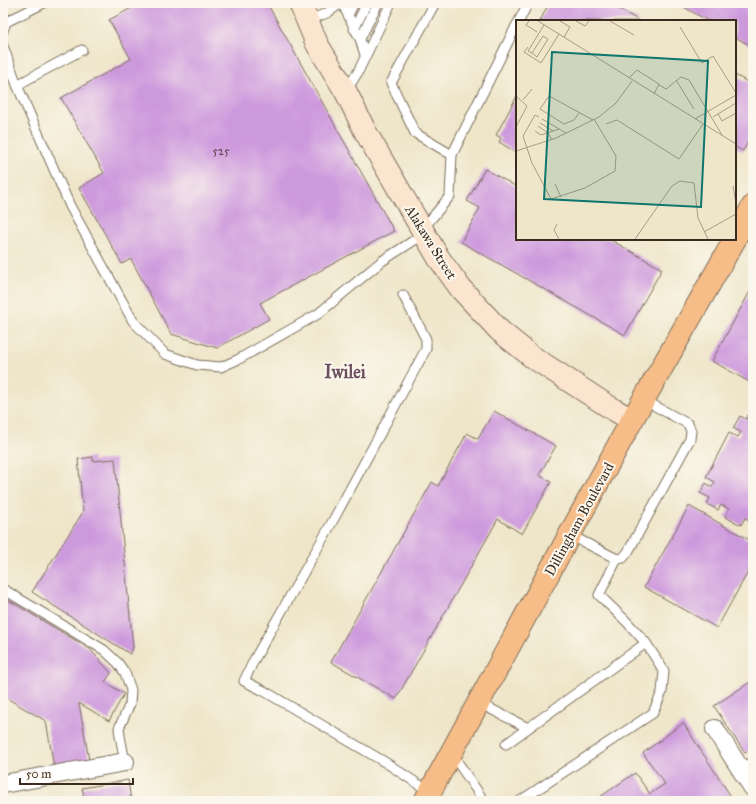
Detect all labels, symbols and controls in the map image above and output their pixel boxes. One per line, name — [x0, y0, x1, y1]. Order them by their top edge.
inset map — [516, 20, 736, 240]
house number: 525 — [213, 144, 230, 158]
street label: Alakawa Street — [401, 201, 460, 283]
district label: Iwilei — [324, 361, 367, 383]
street label: Dillingham Boulevard — [541, 460, 618, 579]
scale bar — [20, 760, 133, 786]
text: 50 m — [26, 767, 51, 781]

